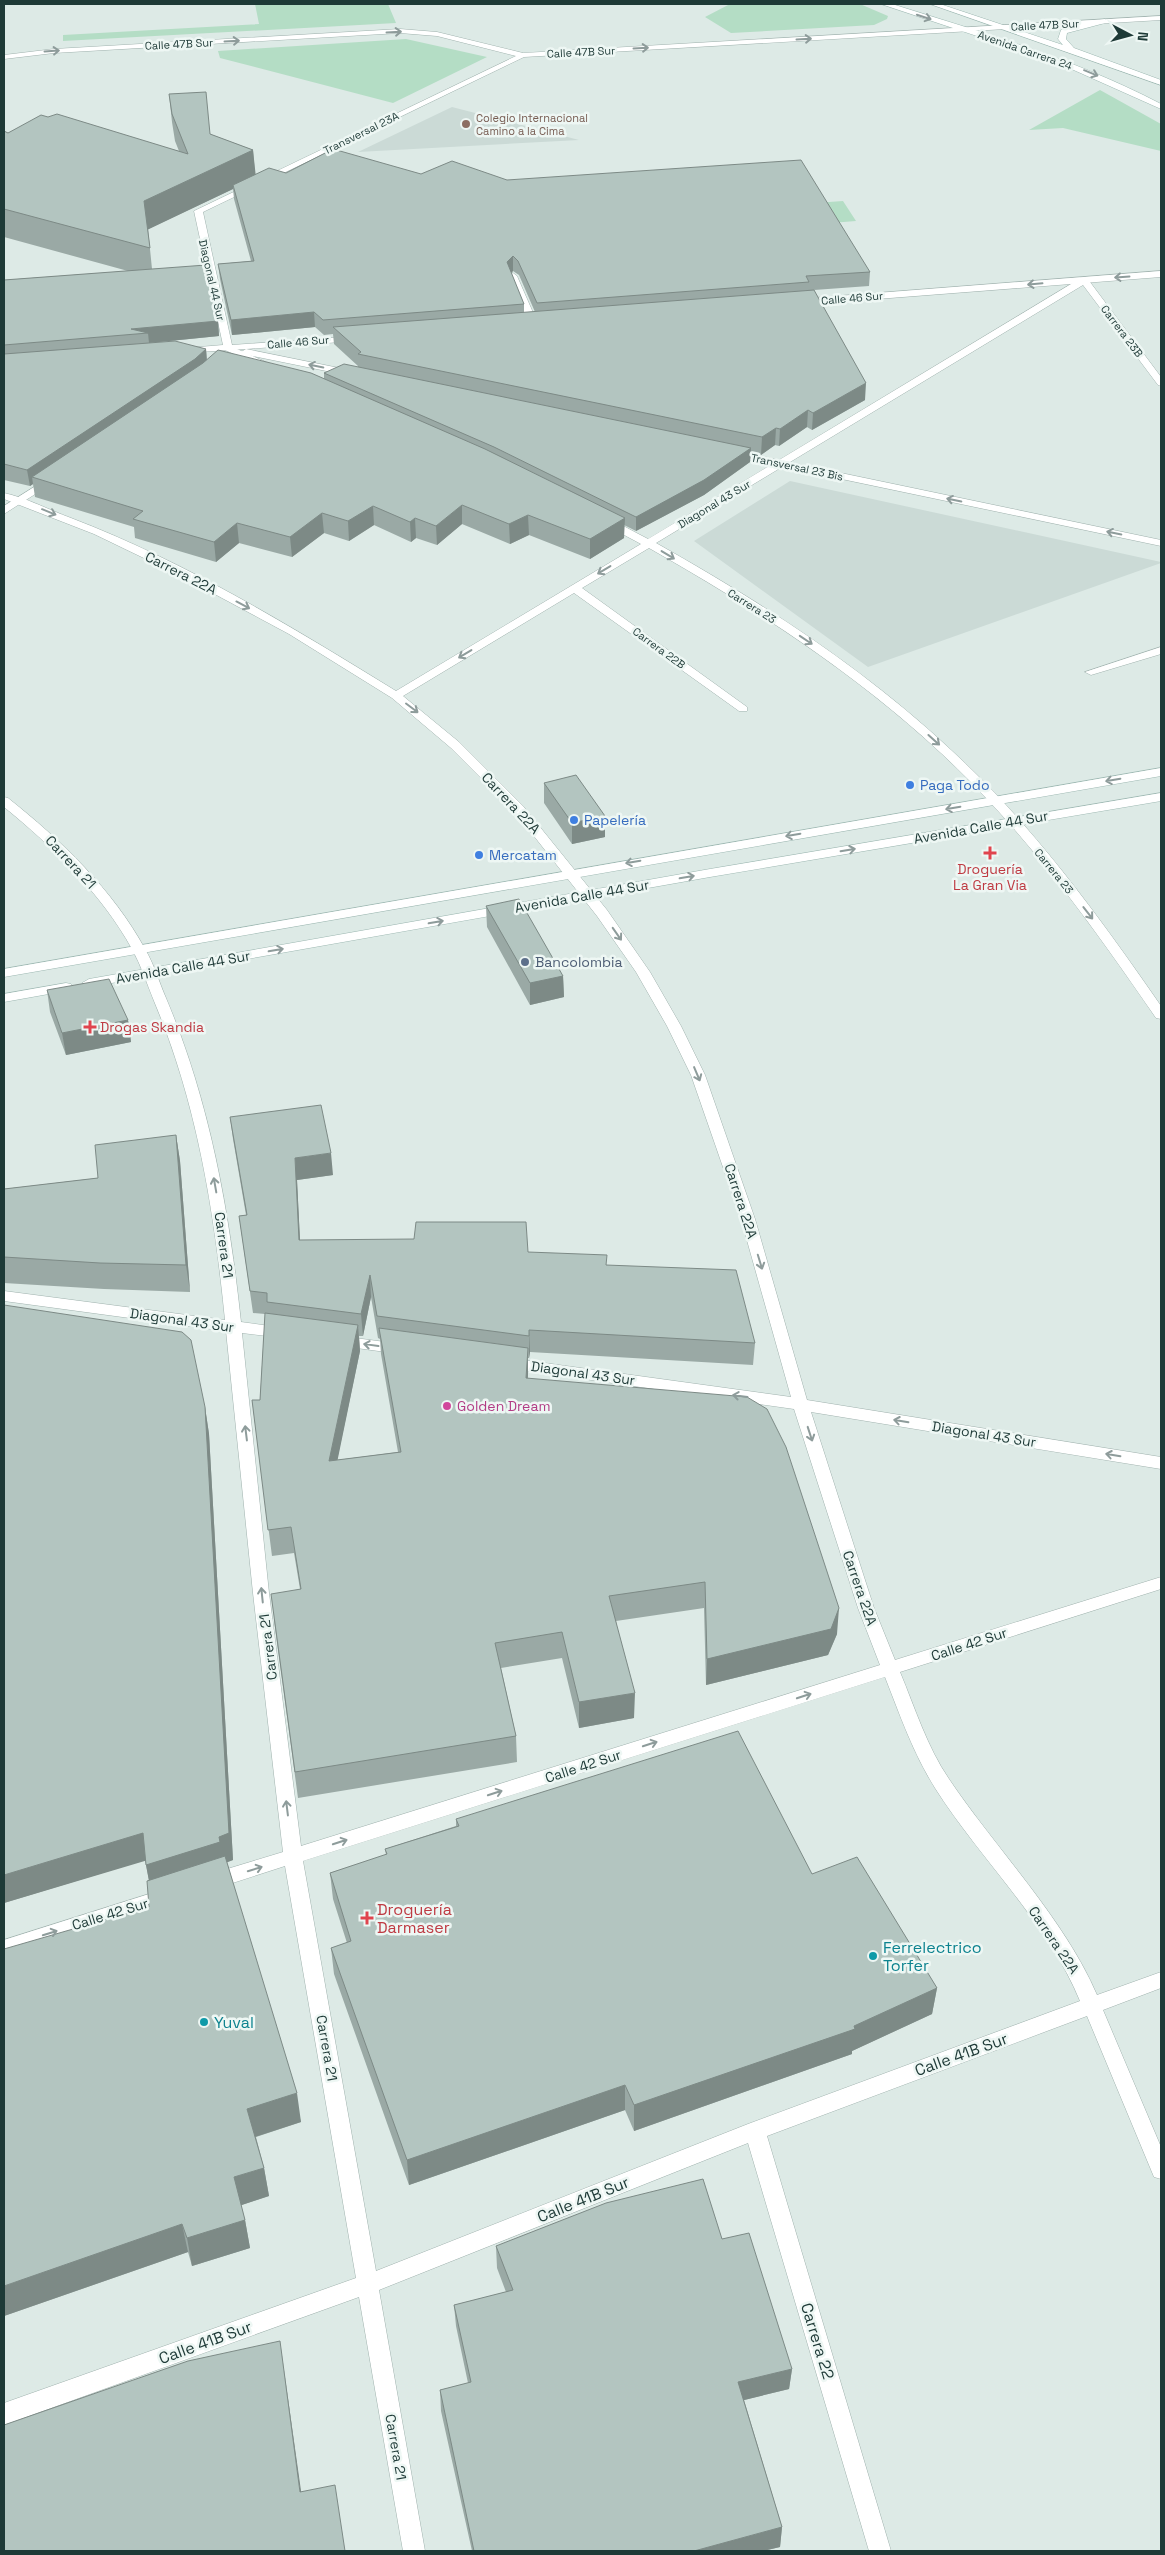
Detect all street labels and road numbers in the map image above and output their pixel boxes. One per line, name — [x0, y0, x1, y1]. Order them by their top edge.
street label: Calle 47B Sur — [1010, 16, 1080, 34]
street label: Avenida Carrera 24 — [976, 27, 1074, 73]
street label: Calle 47B Sur — [144, 35, 214, 53]
street label: Calle 47B Sur — [546, 43, 616, 61]
street label: Transversal 23A — [321, 109, 401, 157]
street label: Diagonal 44 Sur — [196, 238, 228, 322]
street label: Calle 46 Sur — [820, 288, 884, 308]
street label: Carrera 23B — [1098, 302, 1146, 360]
street label: Calle 46 Sur — [266, 332, 330, 352]
street label: Transversal 23 Bis — [750, 450, 845, 484]
street label: Diagonal 43 Sur — [675, 477, 753, 531]
street label: Carrera 22A — [142, 547, 220, 599]
street label: Carrera 23 — [725, 586, 779, 627]
street label: Carrera 22B — [630, 624, 688, 672]
street label: Carrera 22A — [478, 768, 544, 838]
street label: Avenida Calle 44 Sur — [912, 806, 1050, 848]
street label: Carrera 21 — [42, 831, 100, 893]
street label: Carrera 23 — [1031, 845, 1077, 897]
street label: Avenida Calle 44 Sur — [513, 875, 651, 917]
street label: Avenida Calle 44 Sur — [114, 946, 252, 988]
street label: Carrera 22A — [720, 1161, 762, 1241]
street label: Carrera 21 — [210, 1211, 238, 1279]
street label: Diagonal 43 Sur — [129, 1304, 235, 1336]
street label: Diagonal 43 Sur — [530, 1357, 636, 1389]
street label: Diagonal 43 Sur — [931, 1417, 1037, 1451]
street label: Carrera 22A — [839, 1548, 881, 1628]
street label: Carrera 21 — [255, 1613, 281, 1681]
street label: Calle 42 Sur — [929, 1623, 1009, 1665]
street label: Calle 42 Sur — [543, 1745, 623, 1787]
street label: Calle 42 Sur — [70, 1894, 150, 1934]
street label: Carrera 22A — [1025, 1903, 1083, 1978]
street label: Carrera 21 — [312, 2014, 342, 2082]
street label: Calle 41B Sur — [912, 2028, 1011, 2081]
street label: Calle 41B Sur — [534, 2171, 632, 2227]
street label: Carrera 22 — [796, 2300, 839, 2382]
street label: Calle 41B Sur — [156, 2316, 255, 2369]
street label: Carrera 21 — [381, 2413, 411, 2481]

